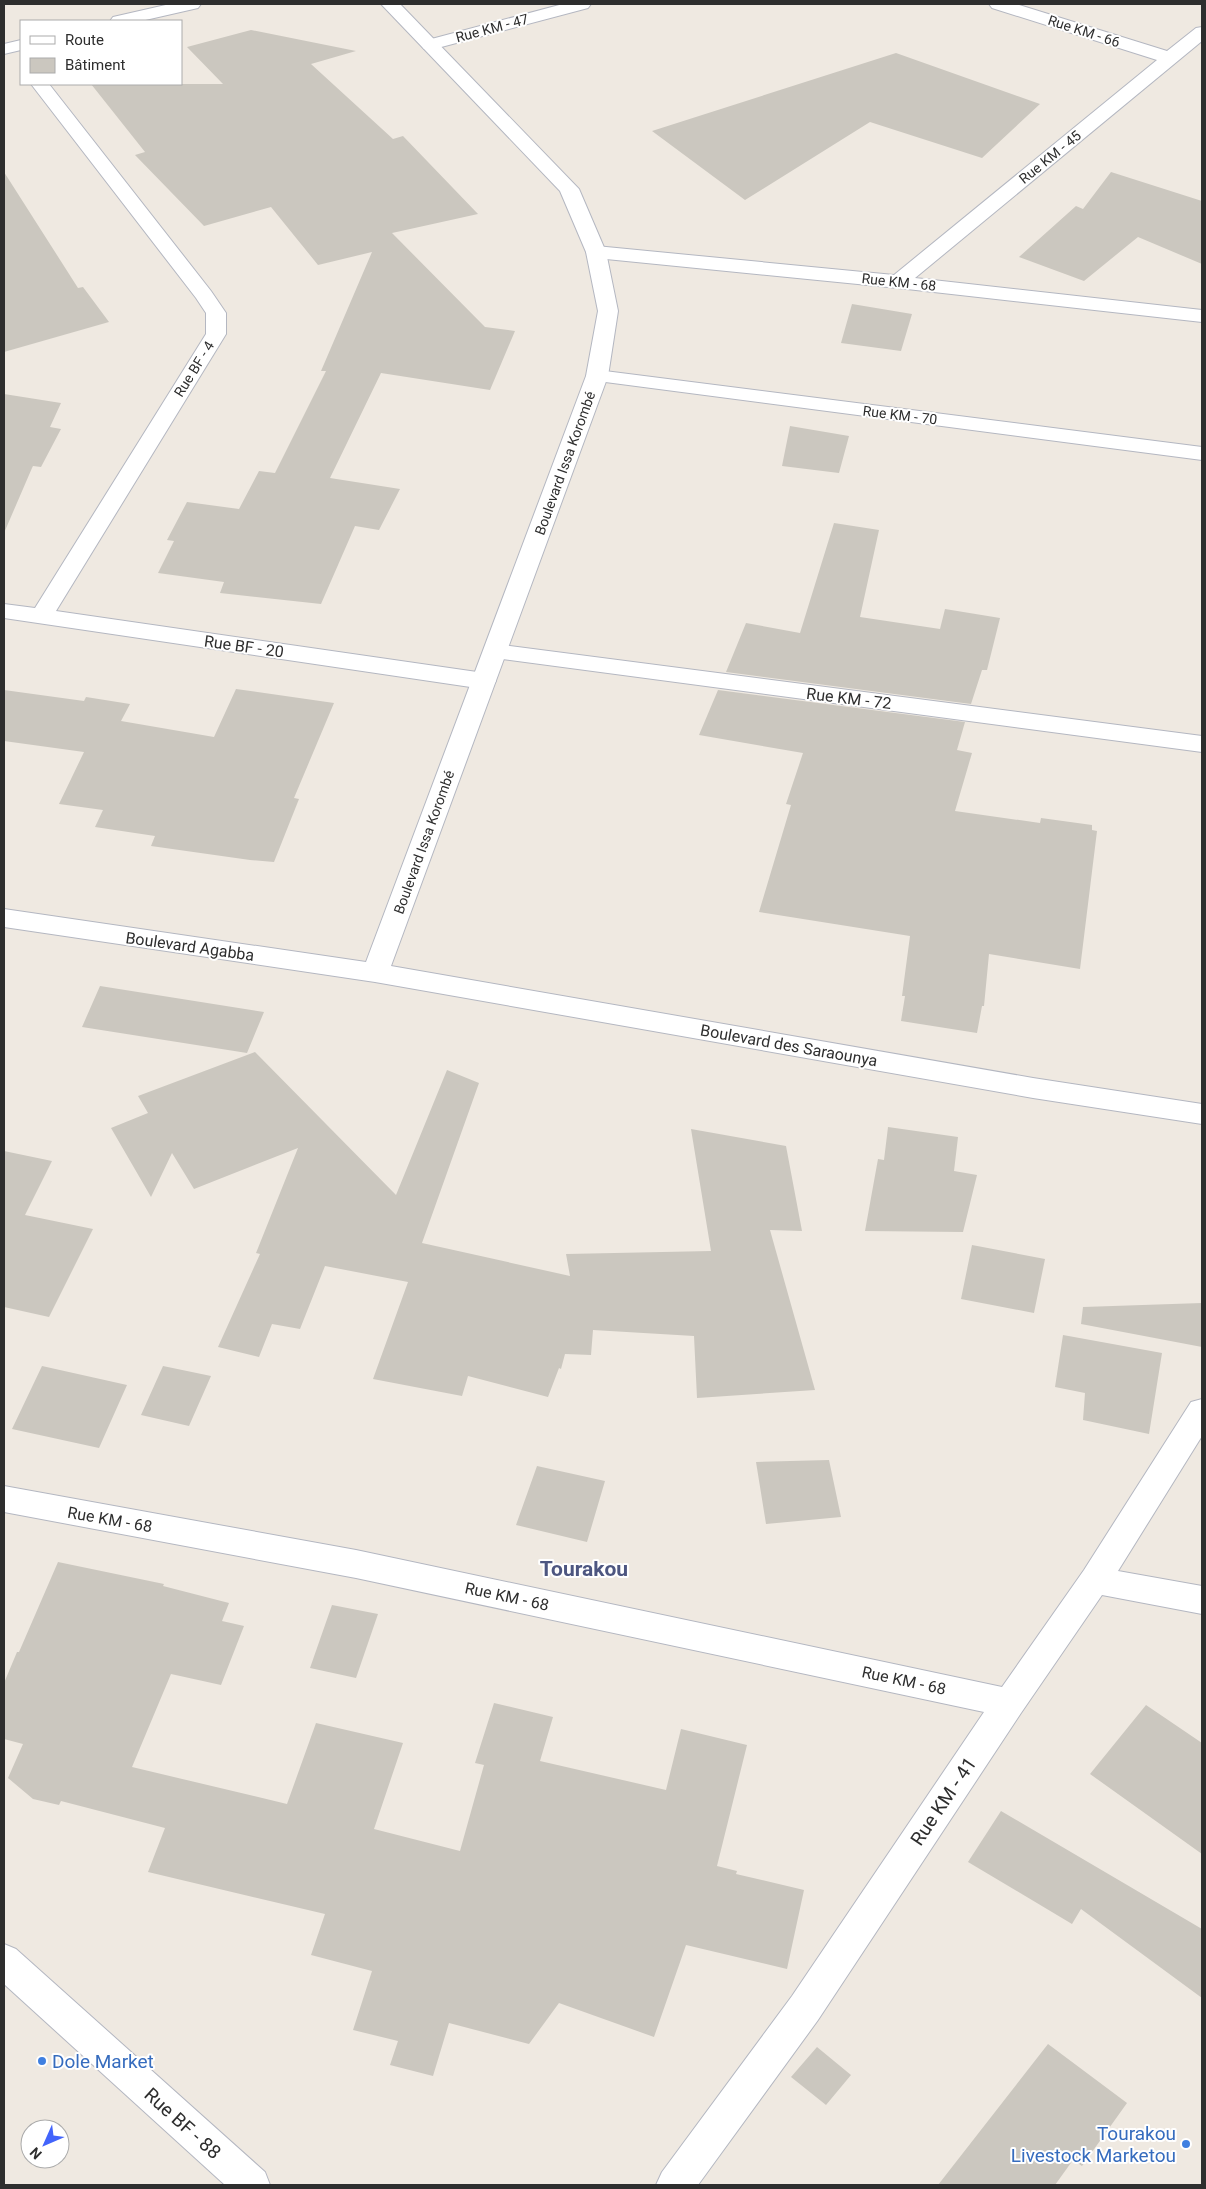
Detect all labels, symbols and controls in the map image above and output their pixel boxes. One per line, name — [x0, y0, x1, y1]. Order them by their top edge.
street label: Rue KM - 47 — [454, 11, 530, 45]
street label: Rue KM - 66 — [1046, 12, 1122, 50]
legend — [20, 20, 182, 85]
text: Route — [65, 31, 104, 49]
text: Bâtiment — [65, 56, 125, 74]
street label: Rue KM - 45 — [1016, 127, 1084, 187]
street label: Rue KM - 68 — [861, 270, 937, 294]
street label: Rue BF - 4 — [171, 338, 217, 400]
street label: Boulevard Issa Korombé — [532, 389, 598, 537]
street label: Rue KM - 70 — [862, 403, 938, 428]
street label: Rue BF - 20 — [203, 632, 285, 661]
street label: Rue KM - 72 — [805, 684, 893, 713]
street label: Boulevard Issa Korombé — [391, 768, 457, 916]
street label: Boulevard Agabba — [124, 928, 255, 965]
street label: Boulevard des Saraounya — [699, 1021, 879, 1070]
street label: Rue KM - 68 — [66, 1503, 154, 1536]
district label: Tourakou — [540, 1557, 628, 1581]
street label: Rue KM - 68 — [463, 1578, 551, 1615]
street label: Rue KM - 68 — [860, 1662, 948, 1699]
street label: Rue KM - 41 — [905, 1753, 981, 1850]
place label: Dole Market — [52, 2050, 154, 2073]
marker: Dole Market — [36, 2055, 48, 2067]
street label: Rue BF - 88 — [140, 2083, 226, 2164]
north arrow — [20, 2119, 70, 2169]
place label: Tourakou Livestock Marketou — [1011, 2122, 1176, 2167]
marker: Tourakou Livestock Marketou — [1180, 2138, 1192, 2150]
text: N — [27, 2144, 45, 2162]

